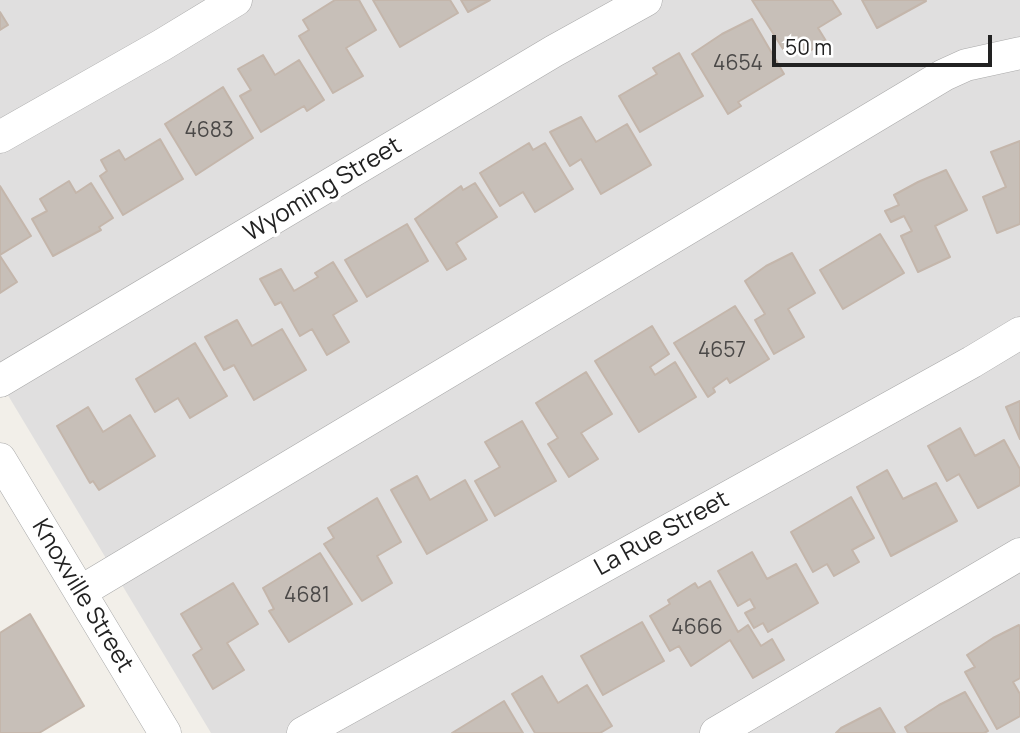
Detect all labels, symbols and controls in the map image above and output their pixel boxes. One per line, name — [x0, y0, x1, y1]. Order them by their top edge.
scale bar — [775, 21, 996, 65]
text: 50 m — [785, 33, 832, 61]
house number: 4654 — [713, 51, 763, 77]
house number: 4683 — [184, 118, 234, 144]
street label: Wyoming Street — [239, 132, 407, 248]
house number: 4657 — [698, 338, 746, 364]
street label: La Rue Street — [590, 485, 734, 583]
street label: Knoxville Street — [25, 514, 139, 678]
house number: 4681 — [284, 583, 330, 609]
house number: 4666 — [671, 615, 723, 641]

